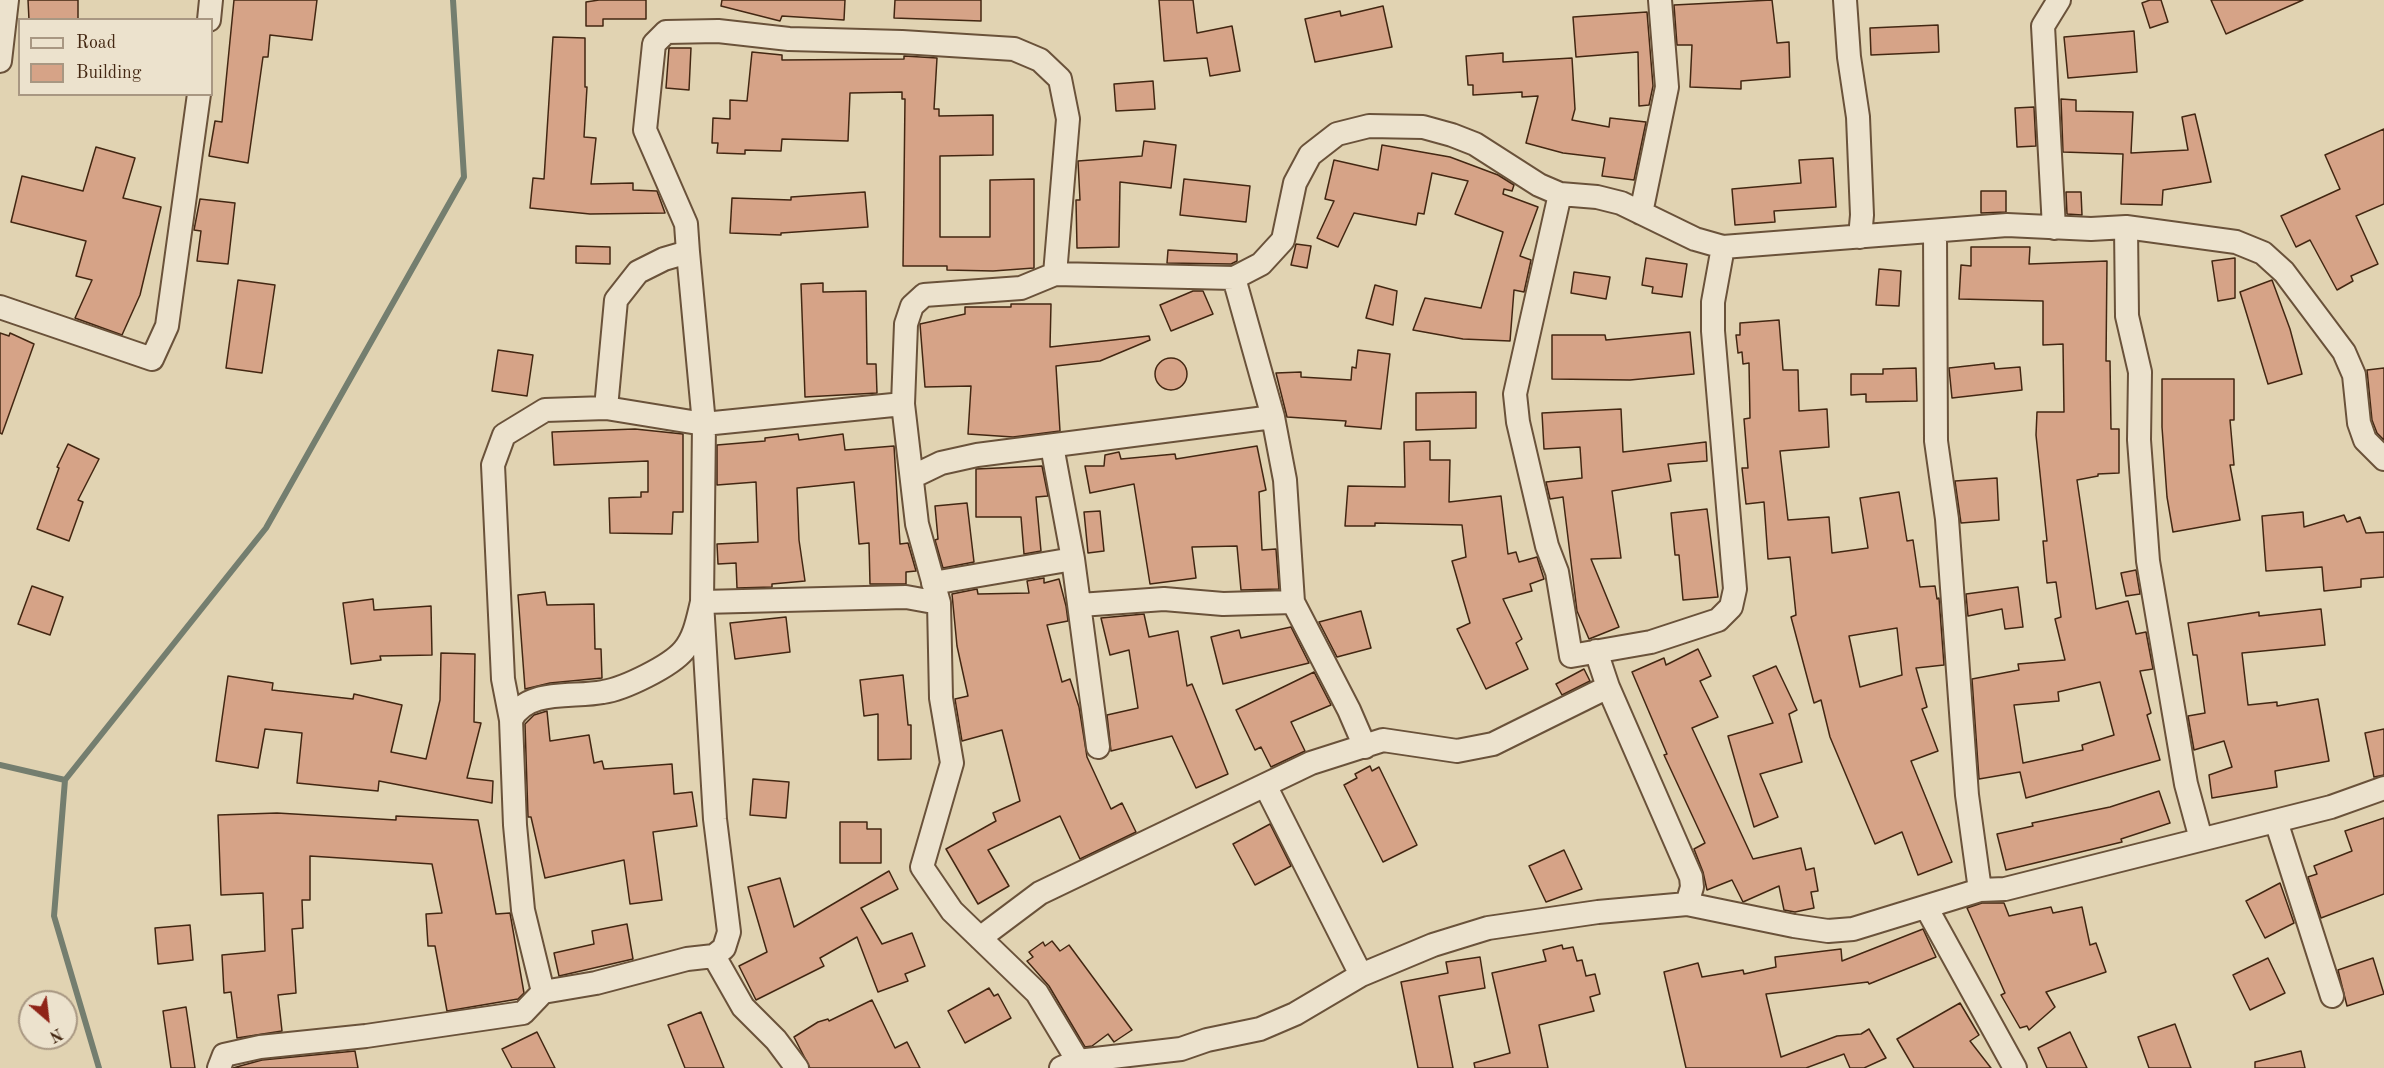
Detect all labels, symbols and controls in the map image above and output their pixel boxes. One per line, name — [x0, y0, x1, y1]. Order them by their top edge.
legend — [18, 18, 213, 96]
text: Road — [76, 34, 116, 52]
text: Building — [76, 64, 141, 82]
north arrow — [18, 990, 78, 1050]
text: N — [46, 1024, 65, 1044]

